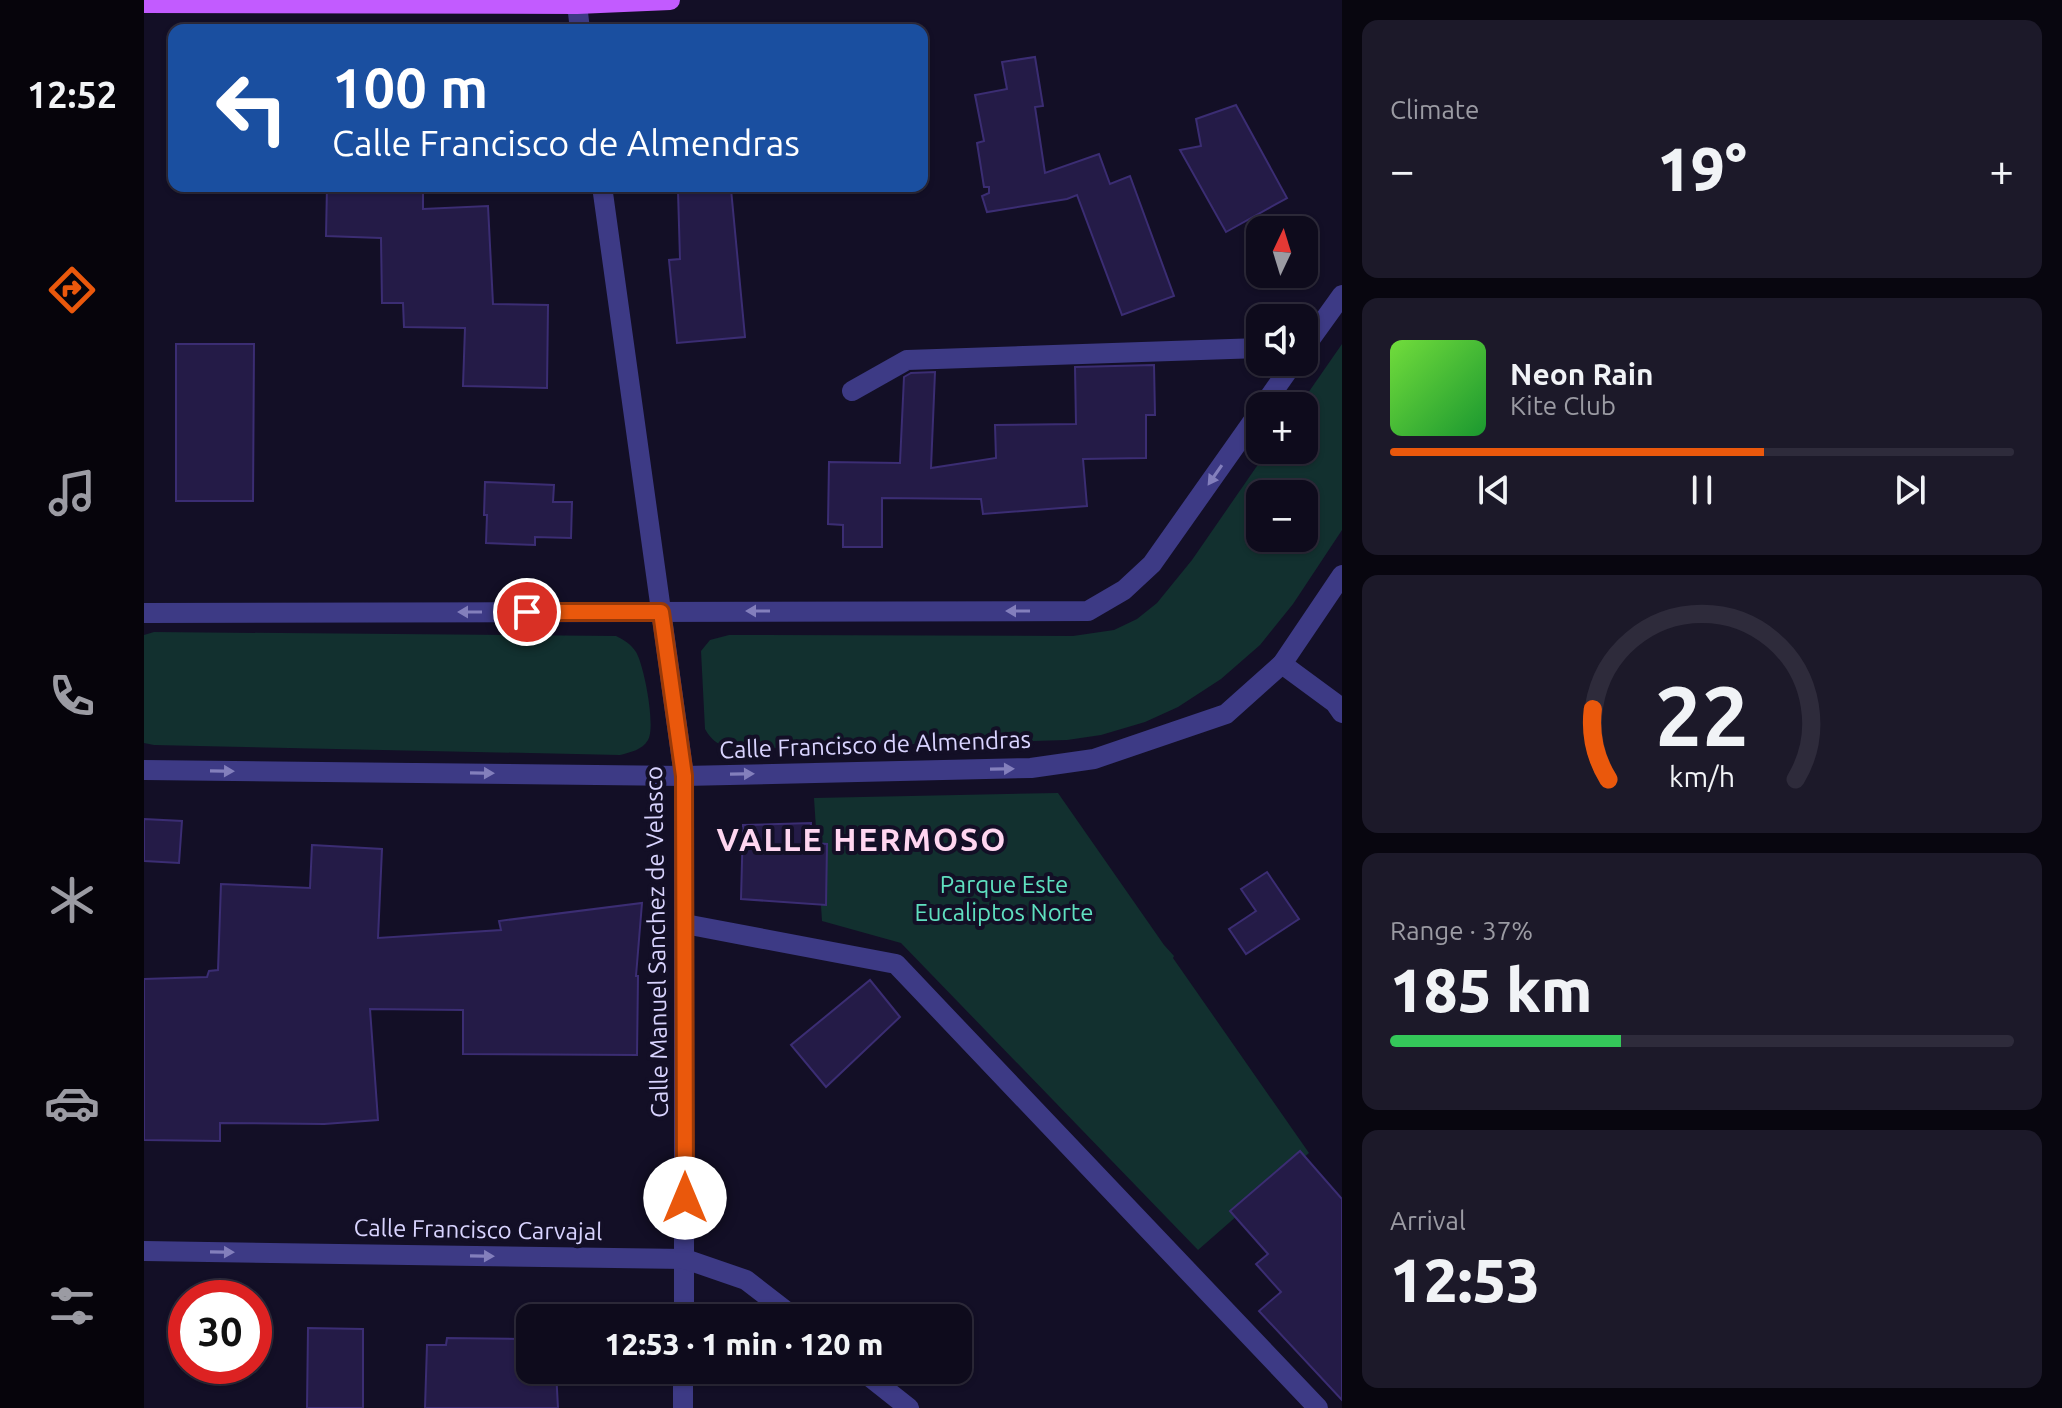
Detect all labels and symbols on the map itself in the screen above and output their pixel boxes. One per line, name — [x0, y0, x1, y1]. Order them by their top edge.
north arrow — [1246, 216, 1318, 288]
one-way arrow — [1208, 464, 1223, 485]
pin — [493, 578, 561, 646]
one-way arrow — [745, 605, 770, 617]
one-way arrow — [1005, 605, 1030, 617]
one-way arrow — [457, 606, 482, 618]
street label: Calle Francisco de Almendras — [719, 726, 1031, 763]
one-way arrow — [990, 762, 1015, 775]
one-way arrow — [210, 764, 235, 777]
street label: Calle Manuel Sanchez de Velasco — [640, 766, 673, 1118]
one-way arrow — [470, 767, 495, 780]
one-way arrow — [730, 768, 755, 781]
district label: VALLE HERMOSO — [716, 821, 1008, 857]
park label: Parque Este Eucaliptos Norte — [915, 871, 1093, 926]
position arrow — [643, 1156, 727, 1240]
street label: Calle Francisco Carvajal — [353, 1214, 603, 1245]
one-way arrow — [210, 1246, 235, 1258]
one-way arrow — [470, 1250, 495, 1262]
speed limit sign: 30 — [168, 1280, 272, 1384]

